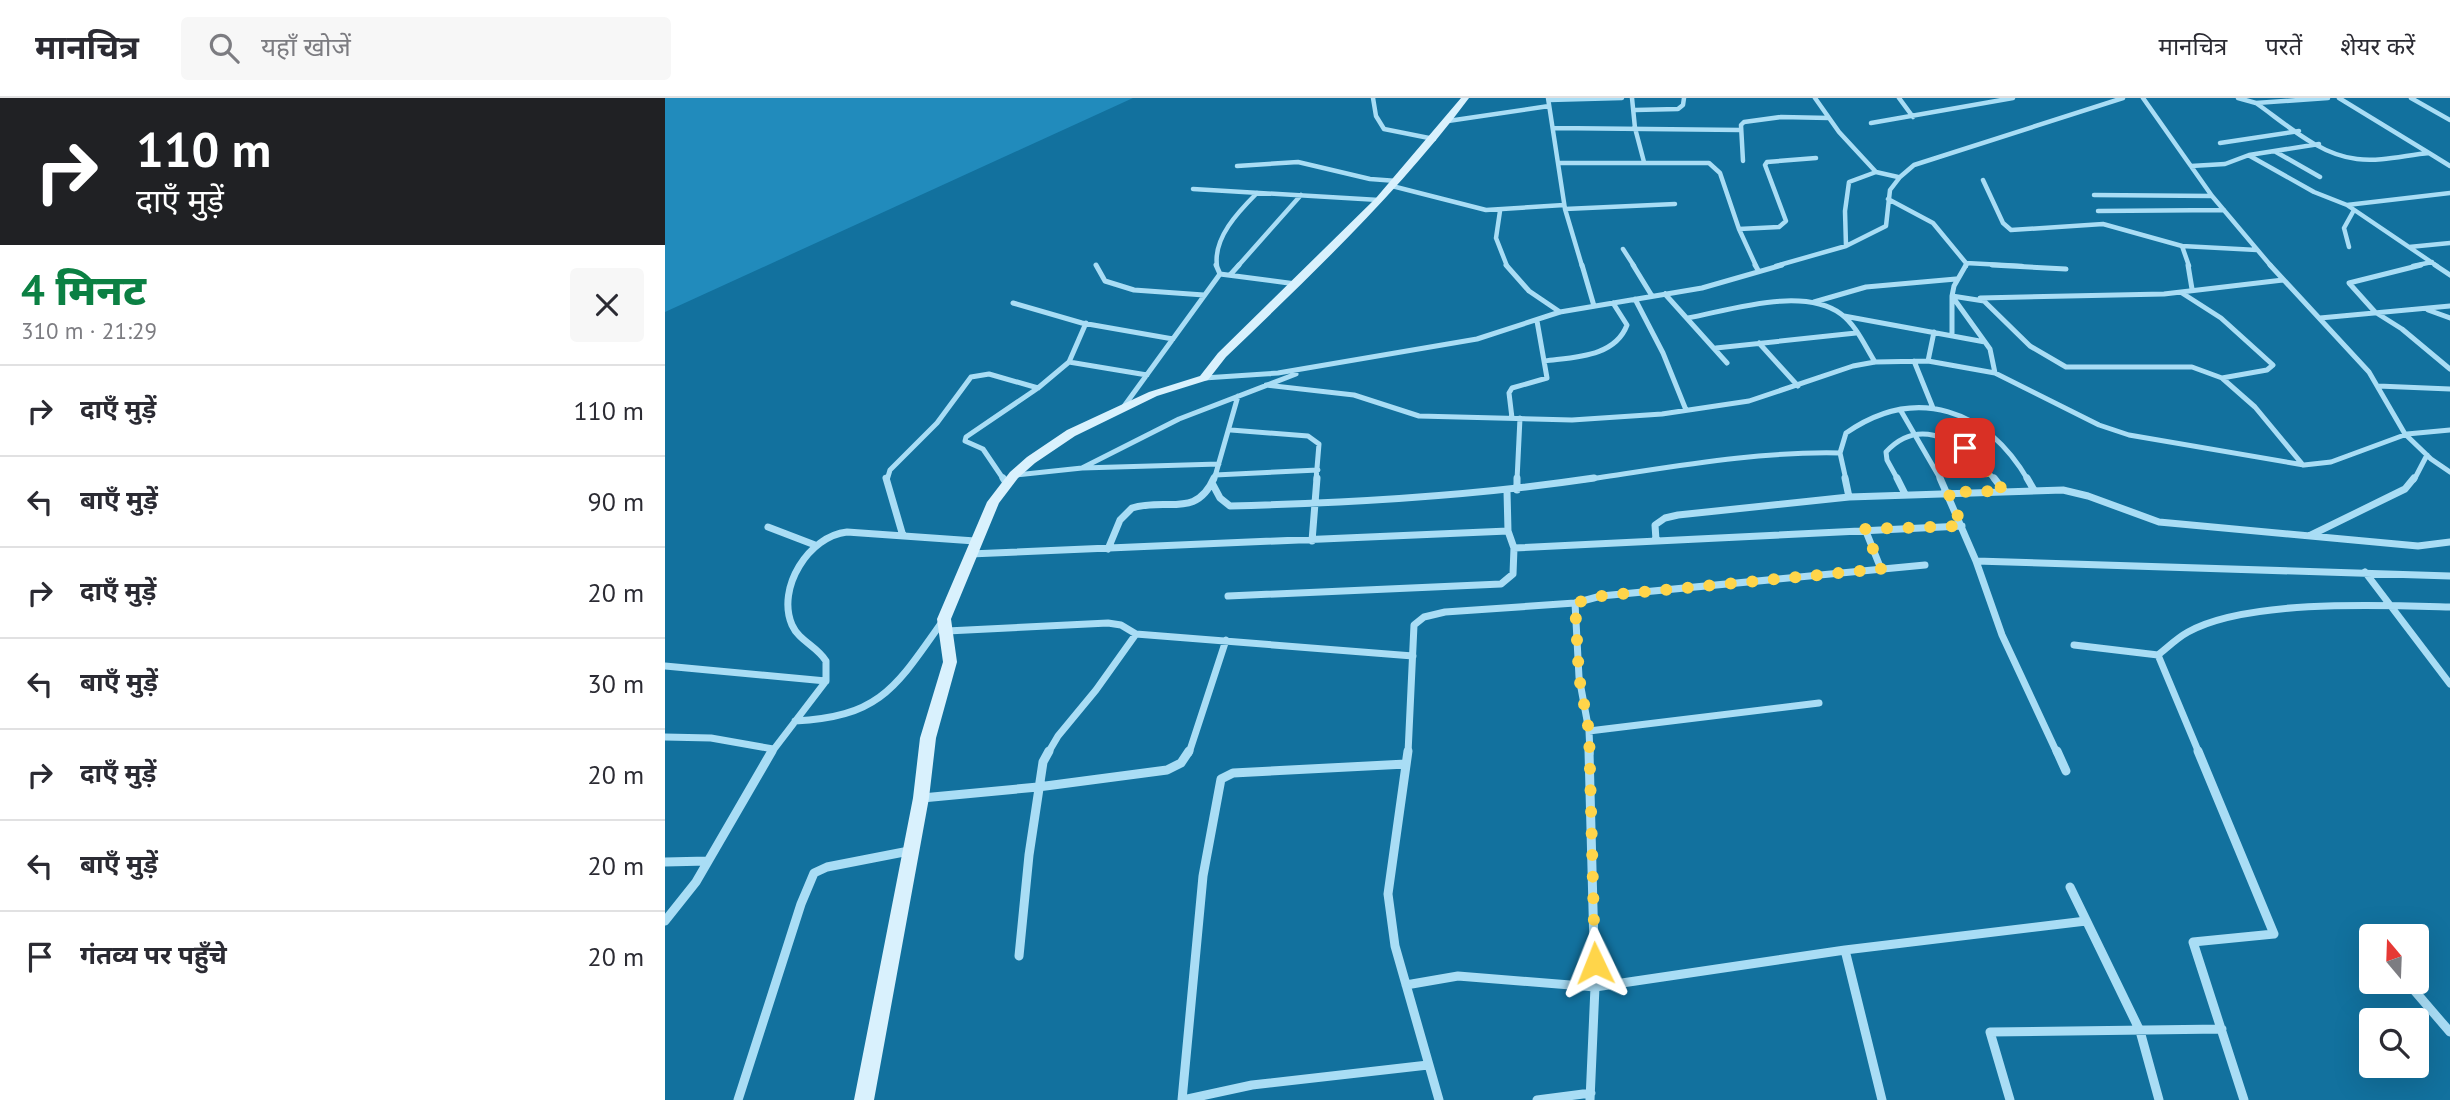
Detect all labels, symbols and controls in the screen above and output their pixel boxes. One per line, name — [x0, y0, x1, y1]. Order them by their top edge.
search box — [181, 17, 671, 80]
text: मानचित्र — [35, 25, 139, 68]
icon: search — [205, 29, 243, 67]
text: यहाँ खोजें — [261, 30, 351, 63]
text: मानचित्र — [2159, 31, 2227, 62]
text: परतें — [2265, 31, 2302, 62]
text: शेयर करें — [2340, 31, 2415, 62]
text: 110 m — [136, 117, 271, 181]
icon: right — [21, 126, 112, 217]
text: दाएँ मुड़ें — [136, 179, 224, 221]
text: 4 मिनट — [21, 262, 146, 317]
button: close — [570, 268, 644, 342]
text: 310 m · 21:29 — [21, 316, 157, 345]
icon: right — [21, 392, 59, 430]
text: दाएँ मुड़ें — [80, 392, 156, 425]
text: 110 m — [573, 394, 644, 427]
pin — [1935, 418, 1995, 478]
icon: arrive — [1946, 429, 1984, 467]
icon: left — [21, 483, 59, 521]
text: बाएँ मुड़ें — [80, 483, 158, 516]
text: 90 m — [588, 485, 644, 518]
icon: right — [21, 574, 59, 612]
text: दाएँ मुड़ें — [80, 574, 156, 607]
text: 20 m — [588, 576, 644, 609]
icon: left — [21, 665, 59, 703]
text: बाएँ मुड़ें — [80, 665, 158, 698]
text: 30 m — [588, 667, 644, 700]
icon: right — [21, 756, 59, 794]
text: दाएँ मुड़ें — [80, 756, 156, 789]
text: 20 m — [588, 758, 644, 791]
icon: left — [21, 847, 59, 885]
text: बाएँ मुड़ें — [80, 847, 158, 880]
text: 20 m — [588, 849, 644, 882]
north arrow — [2359, 924, 2429, 994]
map controls — [2359, 924, 2429, 1078]
position arrow — [1558, 926, 1632, 1000]
icon: arrive — [21, 938, 59, 976]
text: गंतव्य पर पहुँचे — [80, 938, 227, 971]
text: 20 m — [588, 940, 644, 973]
button: search — [2359, 1008, 2429, 1078]

